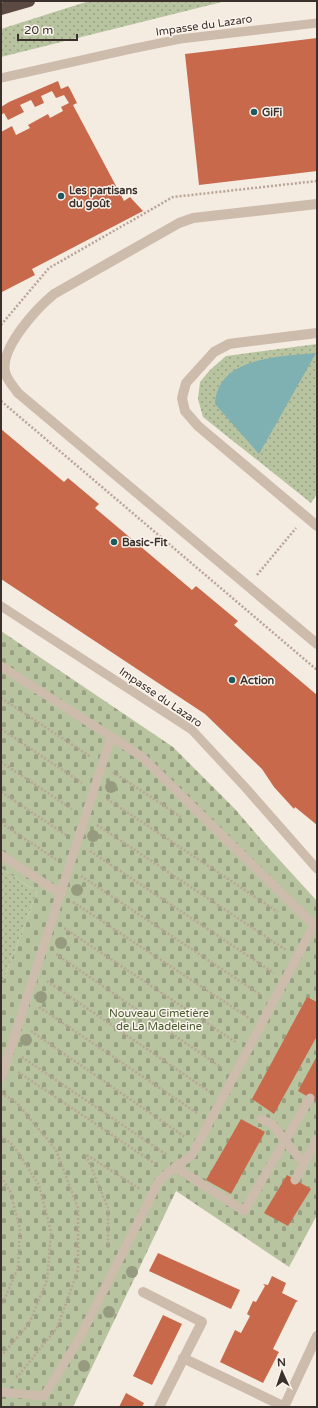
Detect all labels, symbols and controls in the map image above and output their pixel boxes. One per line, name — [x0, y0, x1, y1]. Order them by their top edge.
street label: Impasse du Lazaro — [155, 12, 253, 39]
scale bar — [18, 16, 77, 42]
text: 20 m — [24, 23, 53, 37]
place label: GiFi — [262, 106, 283, 119]
marker: GiFi — [249, 107, 259, 117]
place label: Les partisans du goût — [69, 184, 138, 211]
marker: Les partisans du goût — [56, 191, 66, 201]
place label: Basic-Fit — [122, 536, 168, 549]
marker: Basic-Fit — [109, 537, 119, 547]
street label: Impasse du Lazaro — [117, 665, 205, 730]
place label: Action — [240, 674, 275, 687]
marker: Action — [227, 675, 237, 685]
park label: Nouveau Cimetière de La Madeleine — [109, 1007, 209, 1033]
north arrow — [262, 1352, 302, 1392]
text: N — [277, 1356, 286, 1369]

